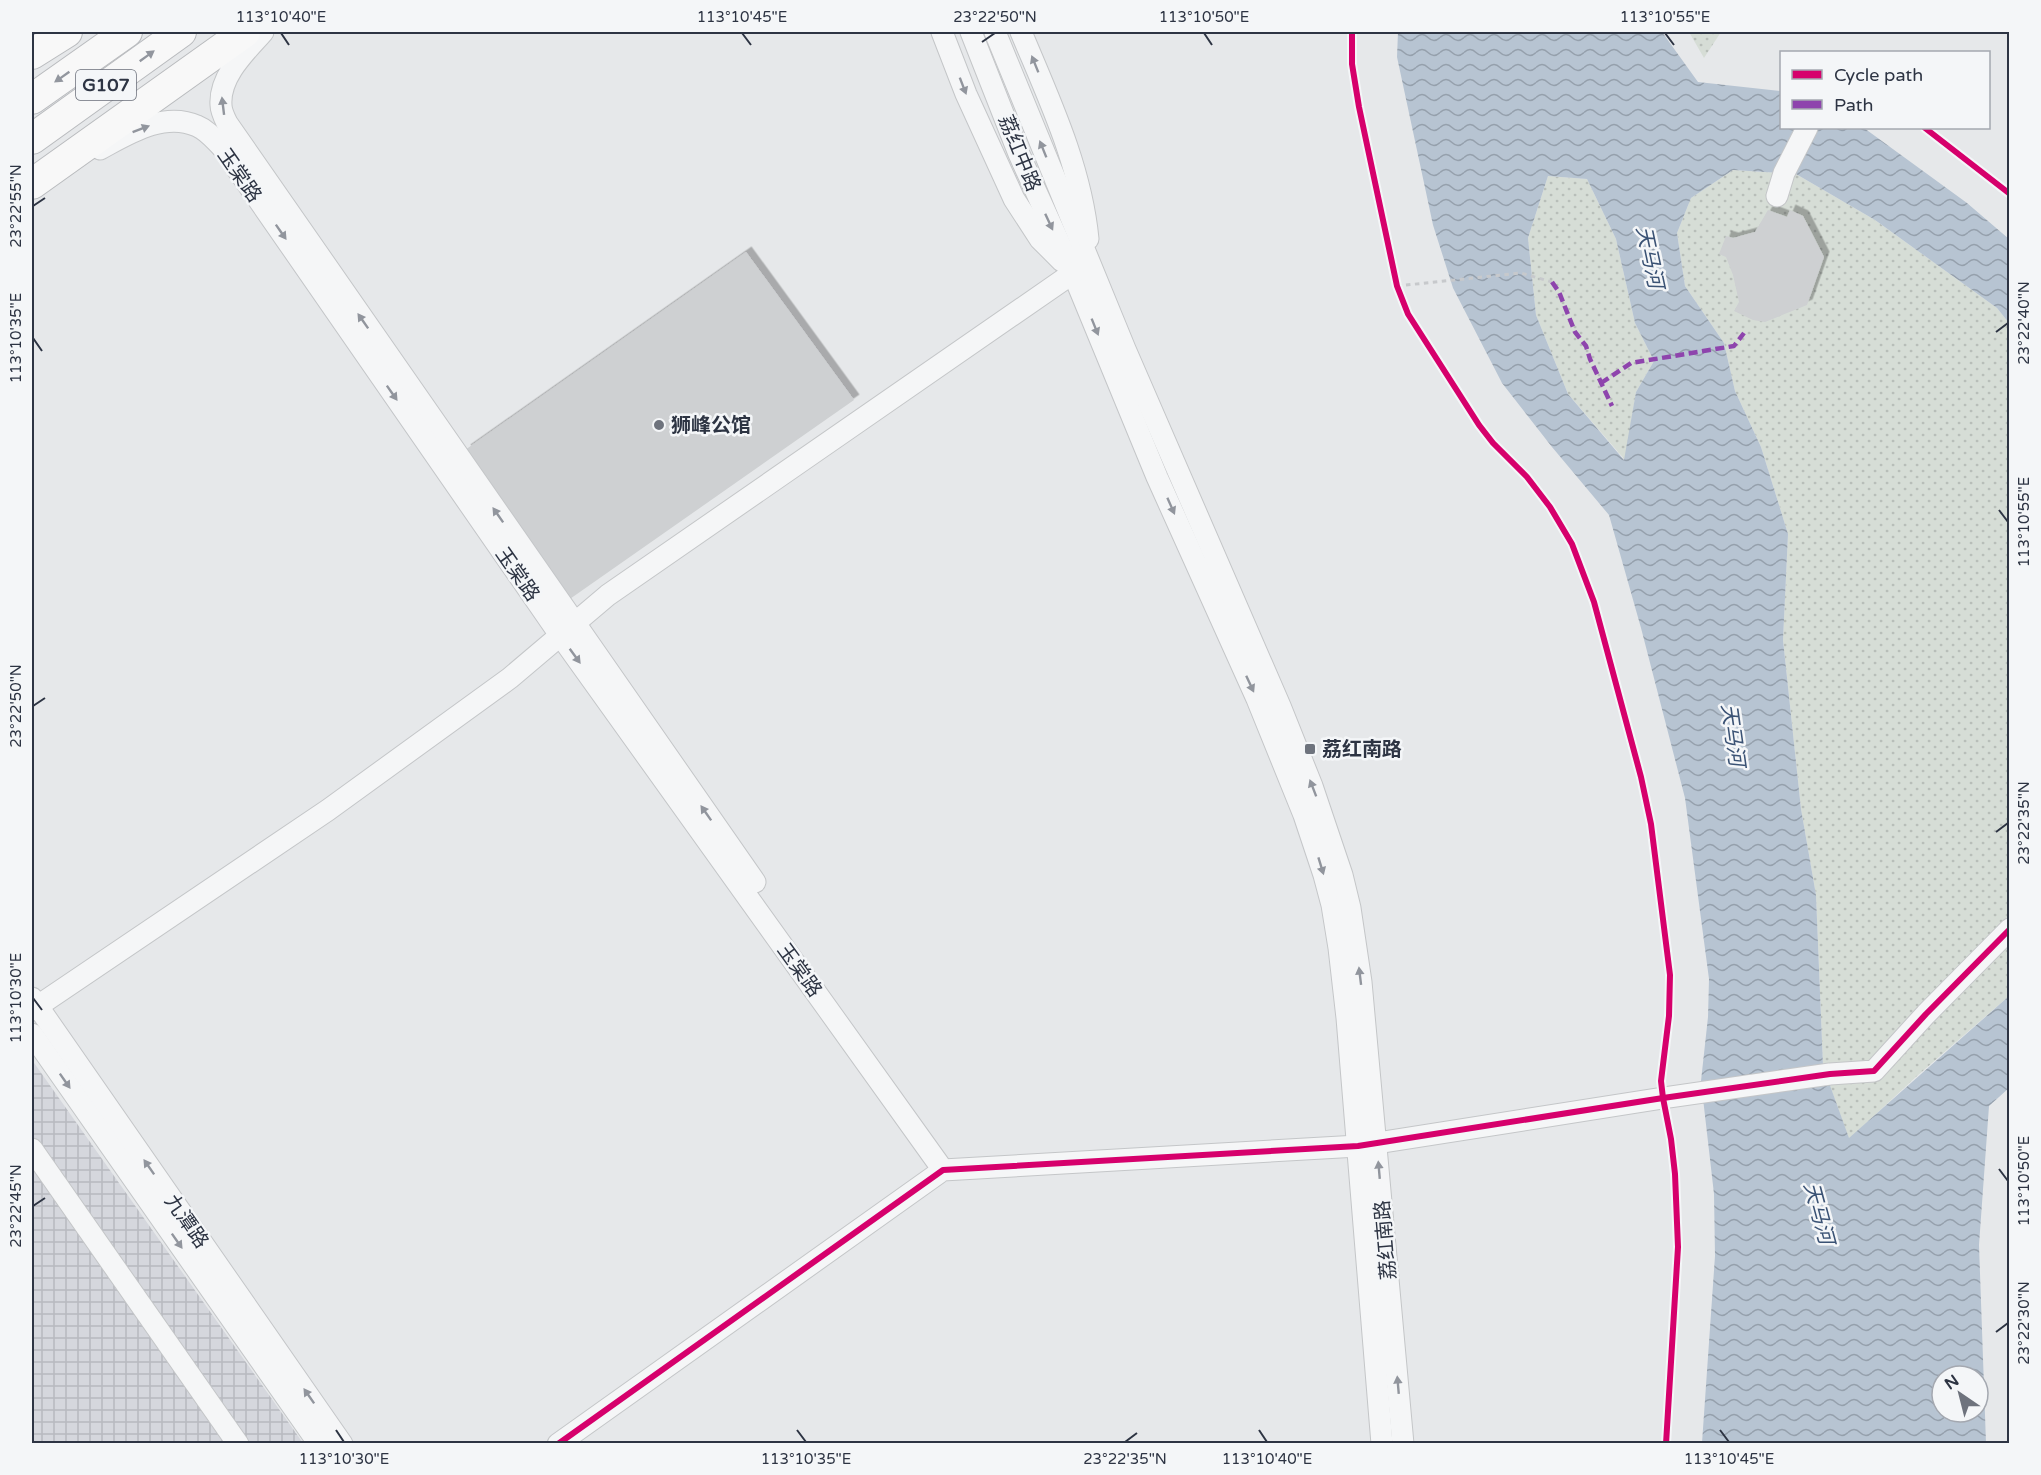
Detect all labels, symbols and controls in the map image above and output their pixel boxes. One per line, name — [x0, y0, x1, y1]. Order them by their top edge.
text: 113°10'40"E — [236, 8, 326, 26]
text: 113°10'45"E — [697, 8, 787, 26]
text: 23°22'50"N — [953, 8, 1037, 26]
text: 113°10'50"E — [1159, 8, 1249, 26]
text: 113°10'55"E — [1620, 8, 1710, 26]
one-way arrow — [140, 50, 155, 62]
legend — [1780, 51, 1990, 129]
one-way arrow — [1030, 55, 1040, 73]
text: Cycle path — [1834, 64, 1923, 86]
road number: G107 — [76, 70, 136, 100]
one-way arrow — [54, 71, 70, 83]
one-way arrow — [959, 77, 968, 95]
text: Path — [1834, 94, 1873, 116]
one-way arrow — [218, 96, 228, 115]
street label: 荔红中路 — [993, 112, 1045, 195]
one-way arrow — [132, 124, 150, 133]
one-way arrow — [1038, 140, 1047, 158]
street label: 玉棠路 — [212, 144, 266, 207]
text: 23°22'55"N — [7, 164, 25, 248]
one-way arrow — [1045, 213, 1054, 230]
one-way arrow — [275, 224, 287, 240]
water label: 天马河 — [1631, 224, 1669, 294]
text: 23°22'40"N — [2015, 281, 2033, 365]
text: 113°10'35"E — [7, 293, 25, 383]
one-way arrow — [357, 313, 369, 329]
one-way arrow — [1090, 318, 1100, 336]
one-way arrow — [386, 384, 398, 400]
place label: 狮峰公馆 — [671, 414, 751, 438]
marker: 狮峰公馆 — [652, 418, 666, 432]
text: 113°10'55"E — [2015, 477, 2033, 567]
one-way arrow — [1166, 498, 1175, 515]
one-way arrow — [492, 508, 504, 524]
street label: 玉棠路 — [490, 543, 544, 606]
one-way arrow — [569, 649, 581, 664]
text: 23°22'50"N — [7, 664, 25, 748]
one-way arrow — [1246, 676, 1255, 693]
water label: 天马河 — [1716, 702, 1750, 772]
place label: 荔红南路 — [1322, 738, 1402, 762]
marker: 荔红南路 — [1303, 742, 1317, 756]
one-way arrow — [1307, 778, 1317, 796]
text: 23°22'35"N — [2015, 781, 2033, 865]
one-way arrow — [700, 805, 712, 821]
one-way arrow — [1317, 857, 1326, 875]
street label: 玉棠路 — [772, 939, 827, 1002]
text: 113°10'30"E — [7, 953, 25, 1043]
one-way arrow — [1356, 966, 1365, 985]
one-way arrow — [59, 1073, 71, 1089]
text: 113°10'50"E — [2015, 1136, 2033, 1226]
one-way arrow — [143, 1159, 155, 1175]
one-way arrow — [1374, 1160, 1384, 1179]
text: 23°22'45"N — [7, 1164, 25, 1248]
water label: 天马河 — [1798, 1179, 1840, 1251]
street label: 九潭路 — [159, 1190, 213, 1253]
street label: 荔红南路 — [1371, 1199, 1401, 1281]
one-way arrow — [171, 1233, 183, 1249]
text: 23°22'30"N — [2015, 1281, 2033, 1365]
north arrow — [1930, 1364, 1990, 1424]
text: N — [1941, 1371, 1963, 1394]
one-way arrow — [1393, 1376, 1403, 1395]
one-way arrow — [303, 1388, 315, 1404]
text: 113°10'30"E — [299, 1450, 389, 1468]
text: 113°10'35"E — [761, 1450, 851, 1468]
text: 23°22'35"N — [1083, 1450, 1167, 1468]
text: 113°10'40"E — [1222, 1450, 1312, 1468]
text: 113°10'45"E — [1684, 1450, 1774, 1468]

